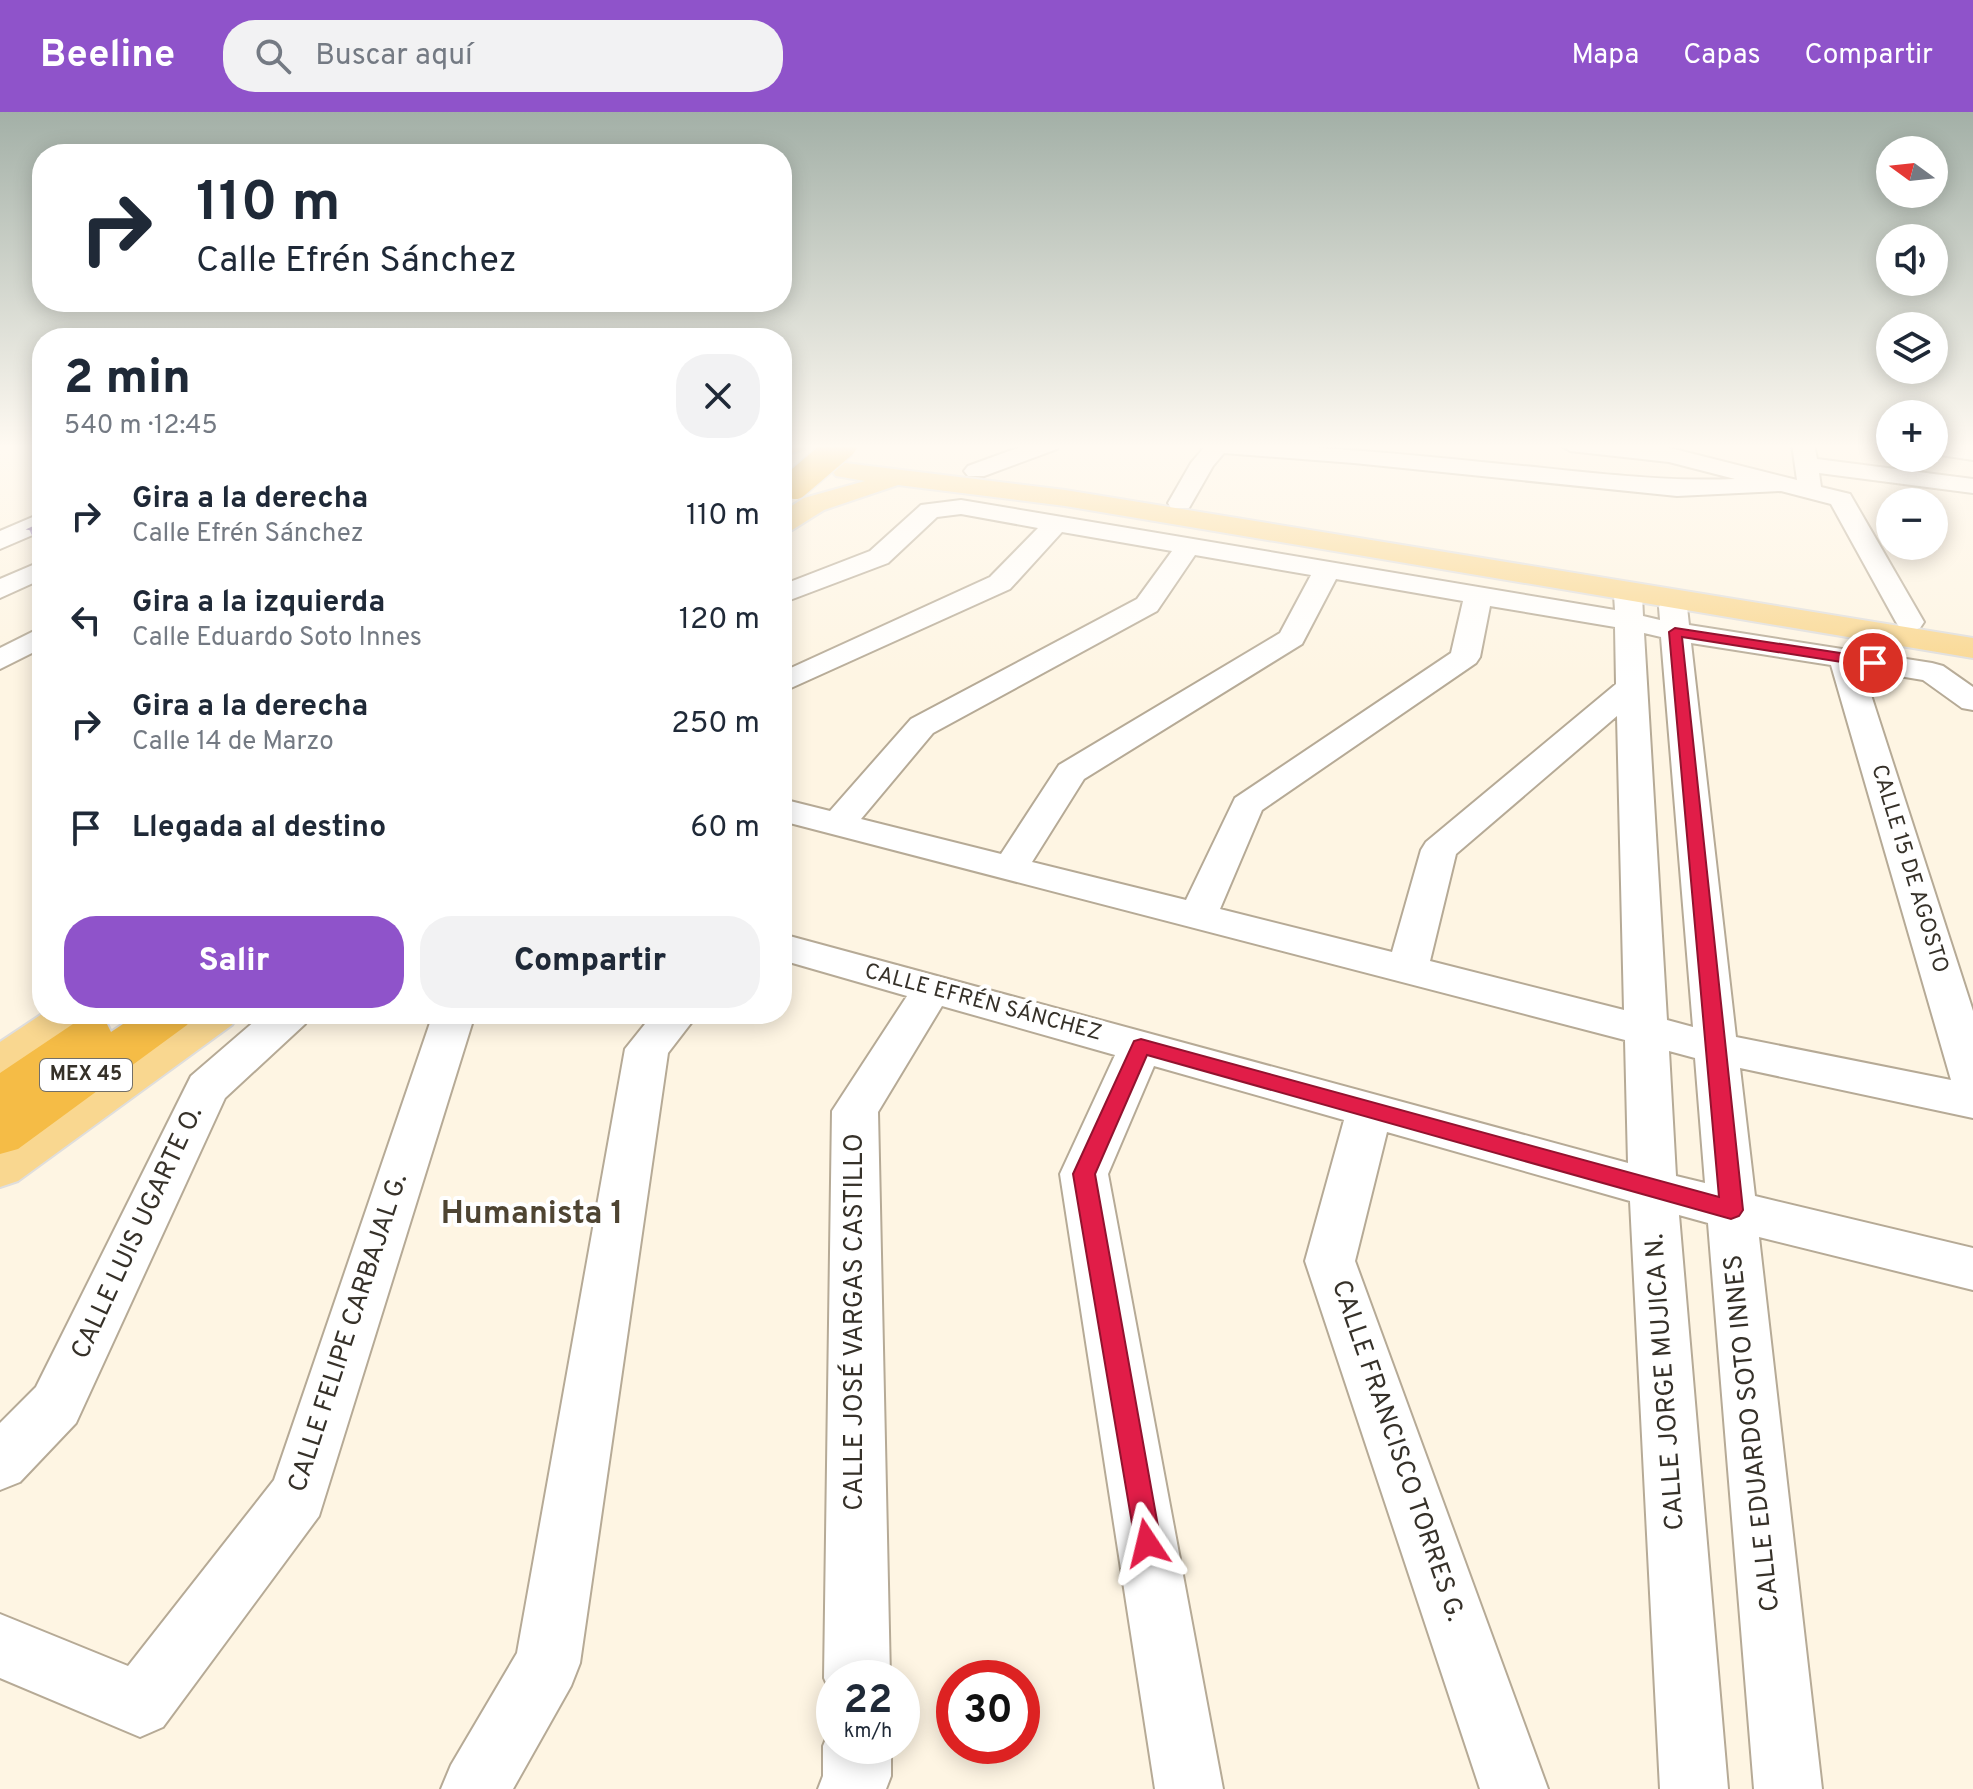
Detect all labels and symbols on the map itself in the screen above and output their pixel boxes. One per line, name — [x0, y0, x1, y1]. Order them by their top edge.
north arrow — [1876, 136, 1948, 208]
pin — [1839, 629, 1907, 697]
street label: CALLE 15 DE AGOSTO — [1864, 762, 1954, 976]
street label: CALLE EFRÉN SÁNCHEZ — [861, 956, 1105, 1048]
road number: MEX 45 — [40, 1059, 132, 1091]
street label: CALLE LUIS UGARTE O. — [65, 1101, 211, 1365]
street label: CALLE JOSÉ VARGAS CASTILLO — [837, 1133, 872, 1511]
street label: CALLE FELIPE CARBAJAL G. — [282, 1170, 416, 1496]
district label: Humanista 1 — [441, 1195, 623, 1235]
street label: CALLE JORGE MUJICA N. — [1639, 1233, 1693, 1531]
street label: CALLE EDUARDO SOTO INNES — [1718, 1253, 1788, 1613]
street label: CALLE FRANCISCO TORRES G. — [1323, 1276, 1471, 1626]
position arrow — [1105, 1501, 1189, 1585]
speed limit sign: 30 — [936, 1660, 1040, 1764]

